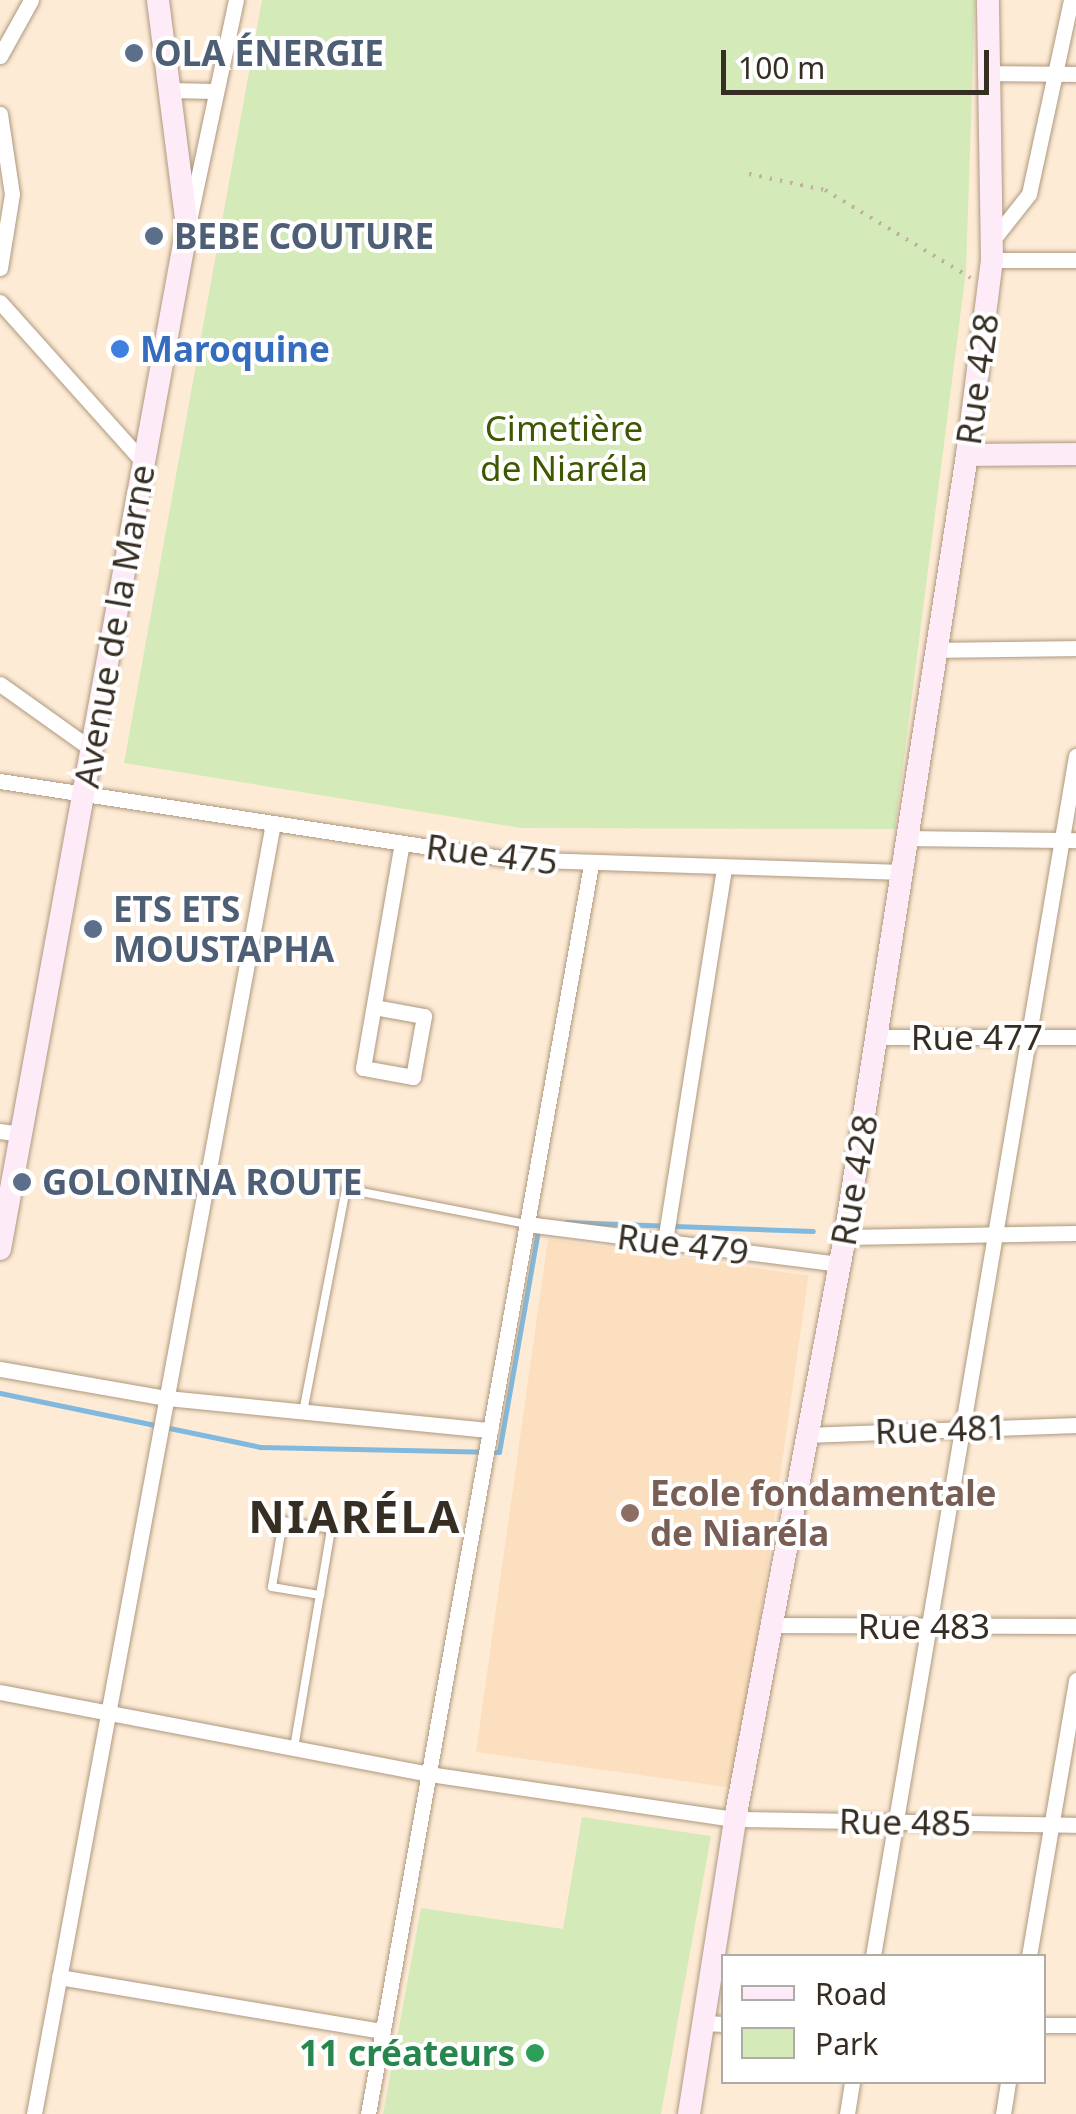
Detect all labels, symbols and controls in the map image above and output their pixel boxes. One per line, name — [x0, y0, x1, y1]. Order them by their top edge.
scale bar — [726, 30, 994, 92]
place label: OLA ÉNERGIE — [154, 32, 384, 74]
marker: OLA ÉNERGIE — [123, 42, 145, 64]
text: 100 m — [738, 47, 825, 88]
place label: BEBE COUTURE — [174, 215, 434, 257]
marker: BEBE COUTURE — [143, 225, 165, 247]
street label: Rue 428 — [947, 311, 1007, 447]
place label: Maroquine — [140, 328, 330, 370]
marker: Maroquine — [109, 338, 131, 360]
park label: Cimetière de Niaréla — [480, 407, 648, 489]
street label: Avenue de la Marne — [65, 461, 163, 791]
street label: Rue 475 — [424, 825, 560, 883]
place label: ETS ETS MOUSTAPHA — [113, 888, 334, 970]
marker: ETS ETS MOUSTAPHA — [82, 918, 104, 940]
street label: Rue 477 — [911, 1016, 1043, 1058]
street label: Rue 428 — [822, 1111, 886, 1249]
place label: GOLONINA ROUTE — [42, 1161, 362, 1203]
marker: GOLONINA ROUTE — [11, 1171, 33, 1193]
street label: Rue 479 — [615, 1215, 751, 1273]
street label: Rue 481 — [874, 1406, 1008, 1452]
place label: Ecole fondamentale de Niaréla — [650, 1472, 996, 1554]
district label: NIARÉLA — [248, 1489, 462, 1543]
marker: Ecole fondamentale de Niaréla — [619, 1502, 641, 1524]
street label: Rue 483 — [858, 1605, 990, 1647]
street label: Rue 485 — [838, 1800, 972, 1844]
legend — [721, 1954, 1046, 2084]
text: Road — [815, 1973, 887, 2014]
text: Park — [815, 2023, 878, 2064]
place label: 11 créateurs — [299, 2032, 515, 2074]
marker: 11 créateurs — [524, 2042, 546, 2064]

